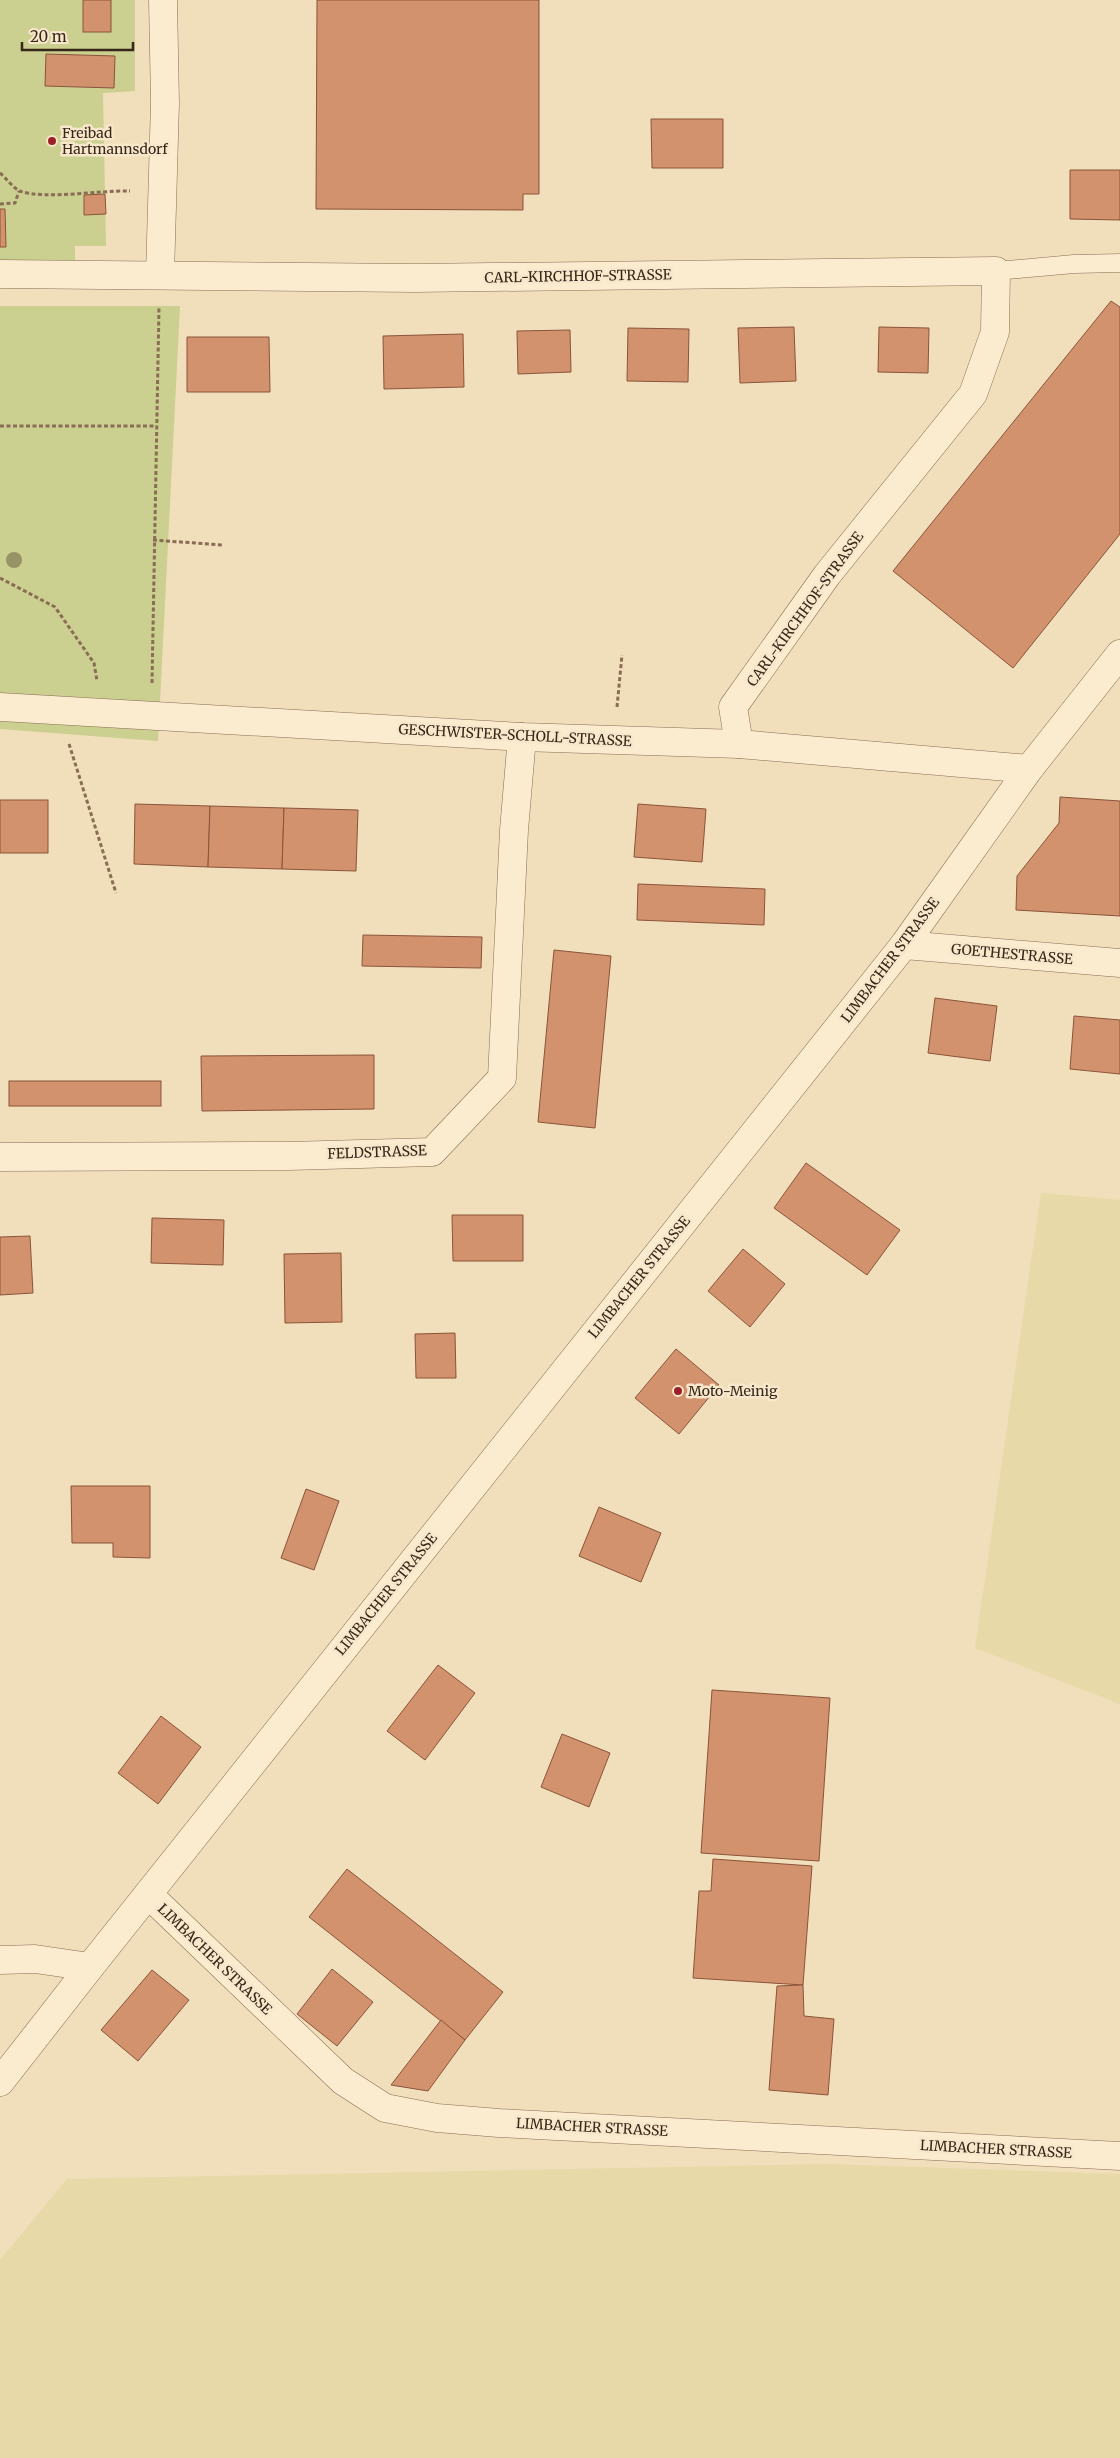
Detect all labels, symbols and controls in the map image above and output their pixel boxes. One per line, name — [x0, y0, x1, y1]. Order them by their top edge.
scale bar — [22, 20, 134, 52]
text: 20 m — [30, 27, 67, 46]
place label: Freibad Hartmannsdorf — [62, 124, 168, 158]
marker: Freibad Hartmannsdorf — [46, 135, 58, 147]
street label: CARL-KIRCHHOF-STRASSE — [484, 265, 672, 287]
street label: CARL-KIRCHHOF-STRASSE — [743, 528, 867, 690]
street label: GESCHWISTER-SCHOLL-STRASSE — [398, 720, 632, 750]
street label: LIMBACHER STRASSE — [837, 894, 943, 1026]
street label: GOETHESTRASSE — [950, 940, 1074, 968]
street label: FELDSTRASSE — [327, 1141, 427, 1163]
street label: LIMBACHER STRASSE — [584, 1212, 694, 1342]
place label: Moto-Meinig — [688, 1382, 778, 1400]
marker: Moto-Meinig — [672, 1385, 684, 1397]
street label: LIMBACHER STRASSE — [331, 1529, 441, 1659]
street label: LIMBACHER STRASSE — [154, 1900, 276, 2018]
street label: LIMBACHER STRASSE — [516, 2114, 669, 2140]
street label: LIMBACHER STRASSE — [920, 2136, 1073, 2162]

